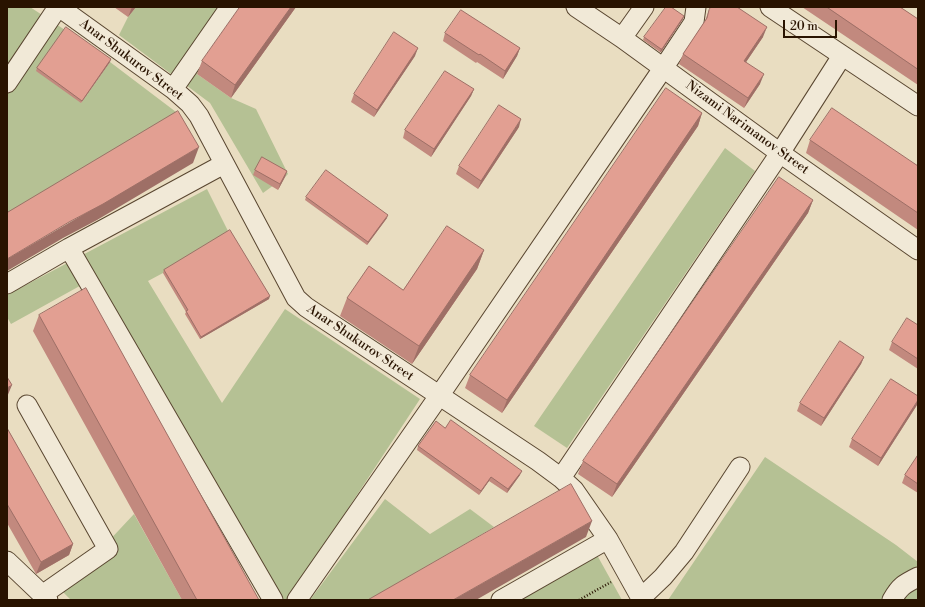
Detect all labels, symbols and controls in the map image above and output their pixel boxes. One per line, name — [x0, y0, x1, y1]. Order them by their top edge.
scale bar — [785, 12, 839, 38]
street label: Anar Shukurov Street — [76, 16, 186, 104]
text: 20 m — [790, 19, 818, 34]
street label: Nizami Narimanov Street — [682, 78, 812, 178]
street label: Anar Shukurov Street — [304, 301, 416, 385]

